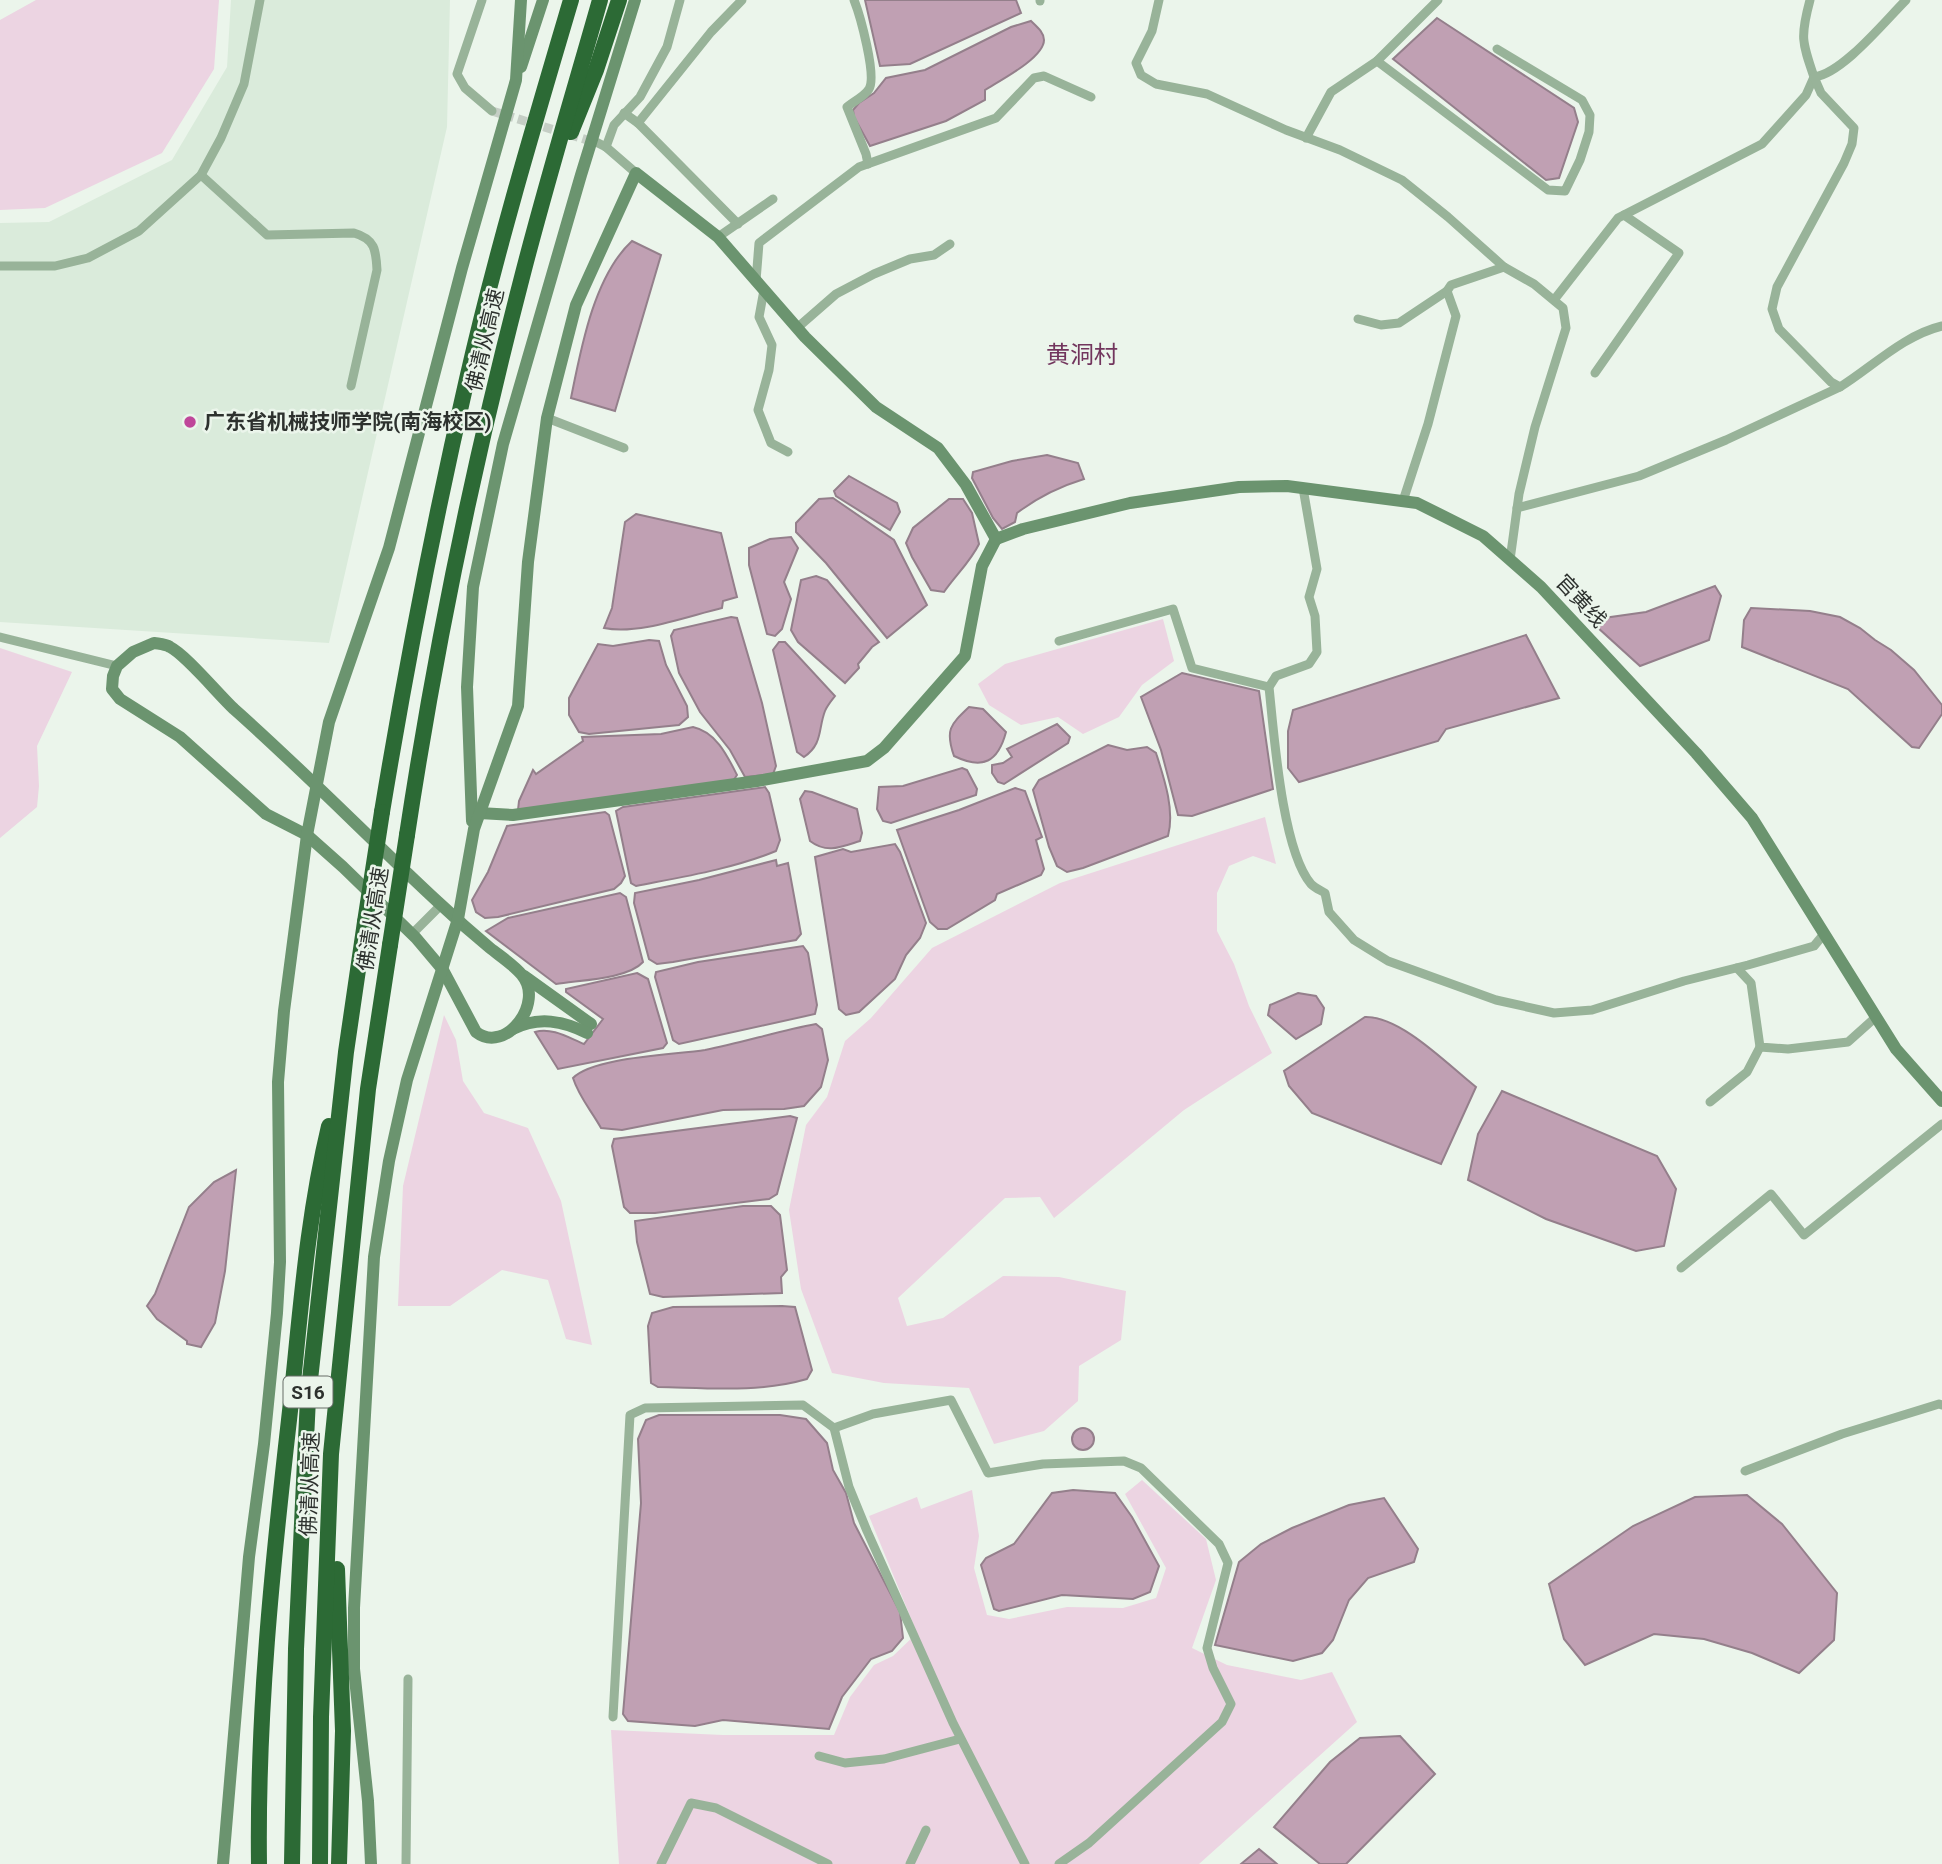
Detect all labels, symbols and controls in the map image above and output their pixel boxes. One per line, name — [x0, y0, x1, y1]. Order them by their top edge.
street label: 佛清从高速 — [461, 286, 509, 394]
district label: 黄洞村 — [1046, 341, 1118, 369]
place label: 广东省机械技师学院(南海校区) — [204, 410, 492, 434]
marker: 广东省机械技师学院(南海校区) — [182, 414, 198, 430]
street label: 官黄线 — [1551, 570, 1611, 632]
street label: 佛清从高速 — [353, 865, 393, 973]
road number: S16 — [284, 1376, 332, 1408]
street label: 佛清从高速 — [296, 1431, 324, 1537]

